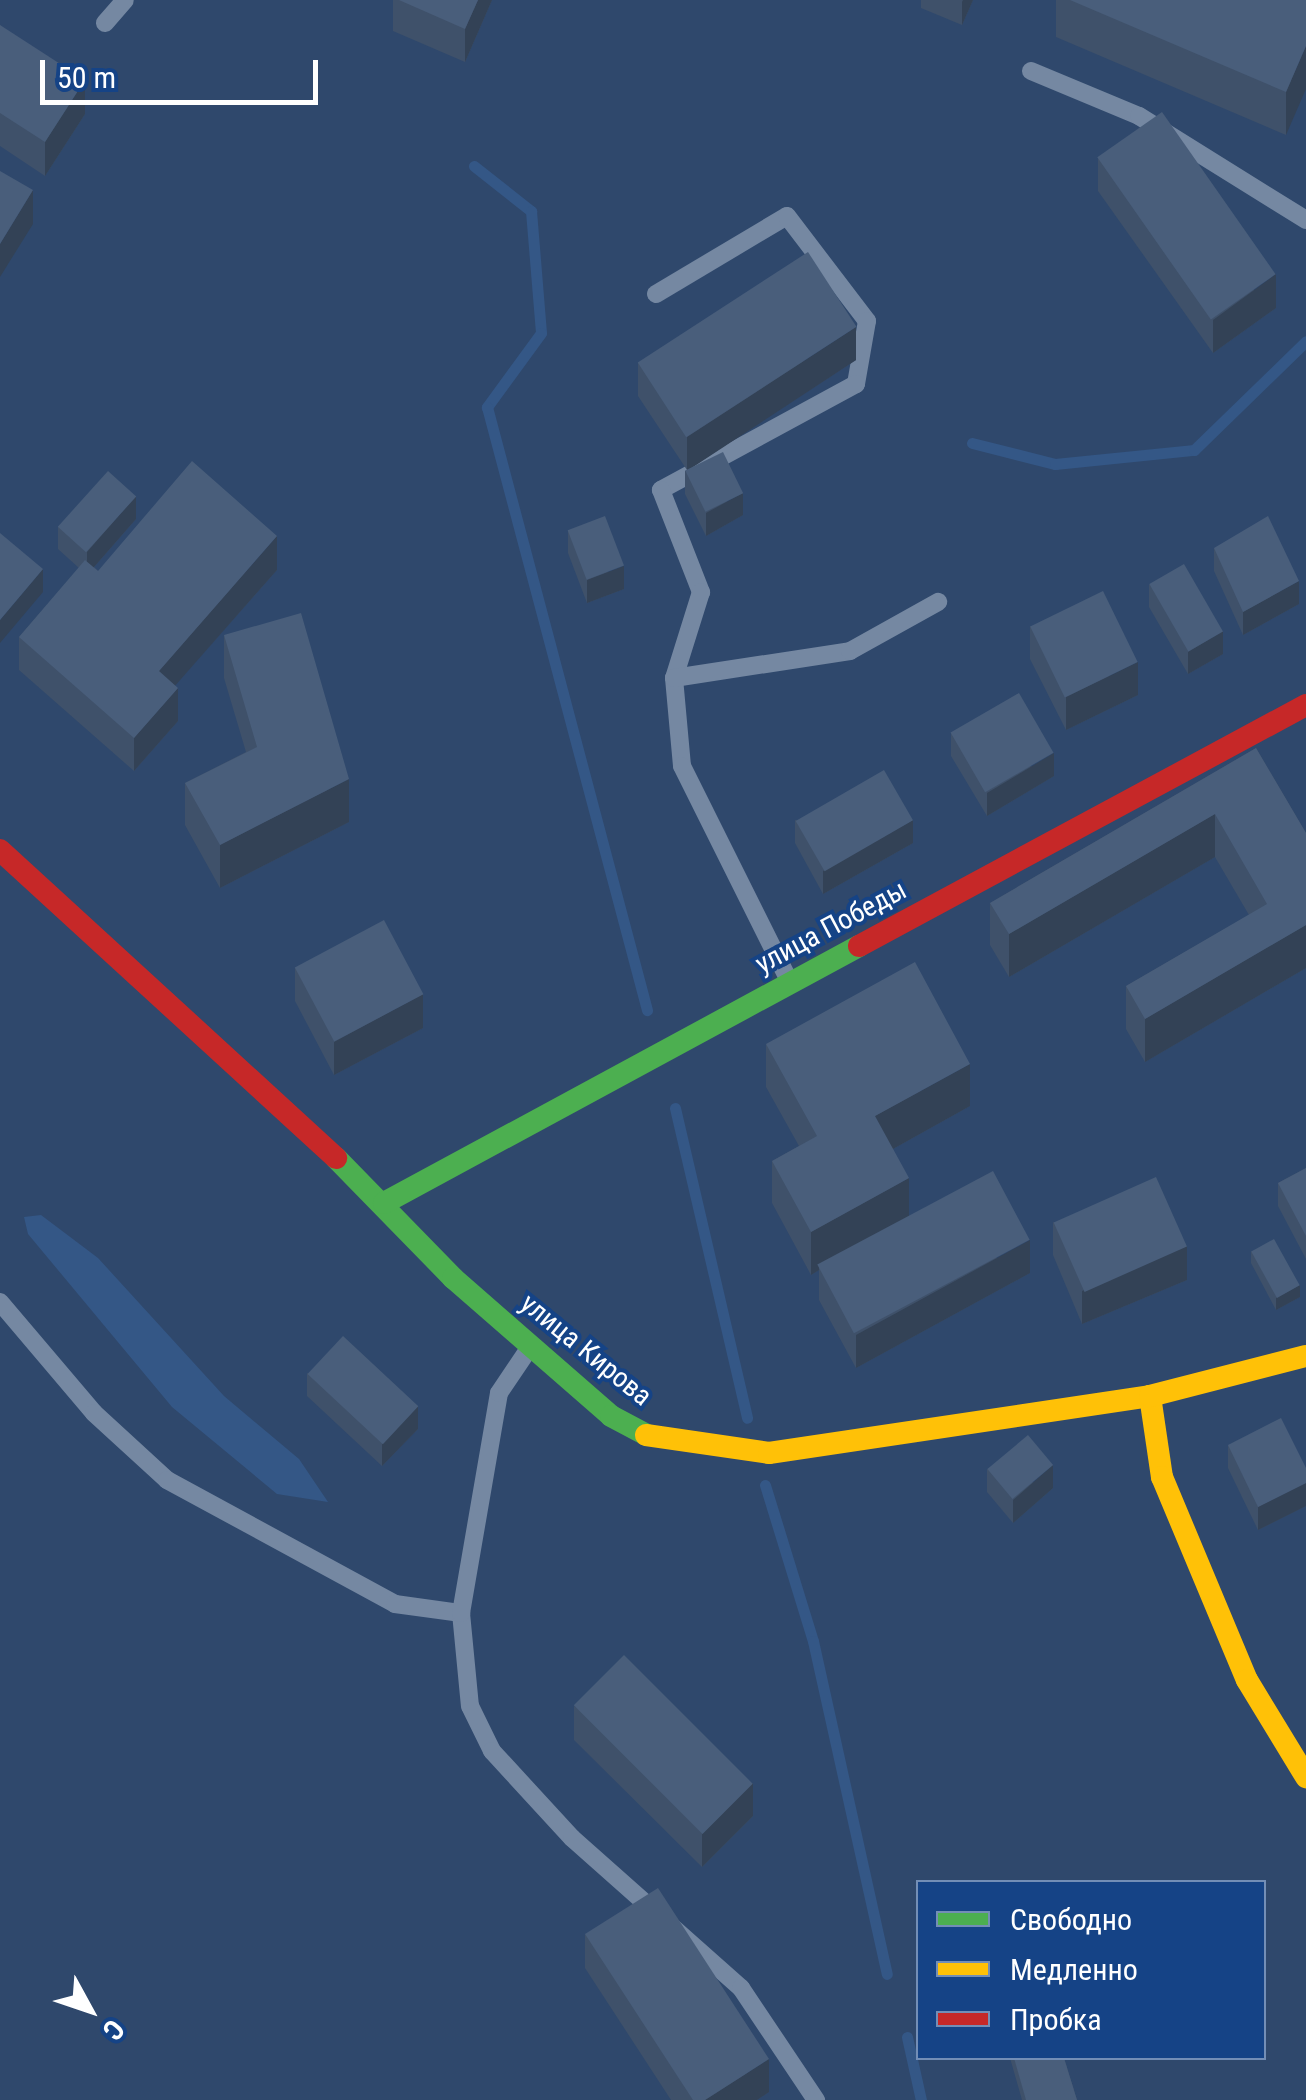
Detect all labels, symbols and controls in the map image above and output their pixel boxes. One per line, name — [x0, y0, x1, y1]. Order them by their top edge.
scale bar — [45, 40, 322, 102]
text: 50 m — [57, 60, 116, 95]
street label: улица Победы — [750, 873, 912, 981]
street label: улица Кирова — [514, 1287, 658, 1413]
legend — [916, 1880, 1266, 2060]
text: Свободно — [1010, 1902, 1132, 1937]
text: Медленно — [1010, 1952, 1138, 1987]
north arrow — [40, 1960, 140, 2060]
text: Пробка — [1010, 2002, 1102, 2037]
text: С — [96, 2013, 131, 2046]

